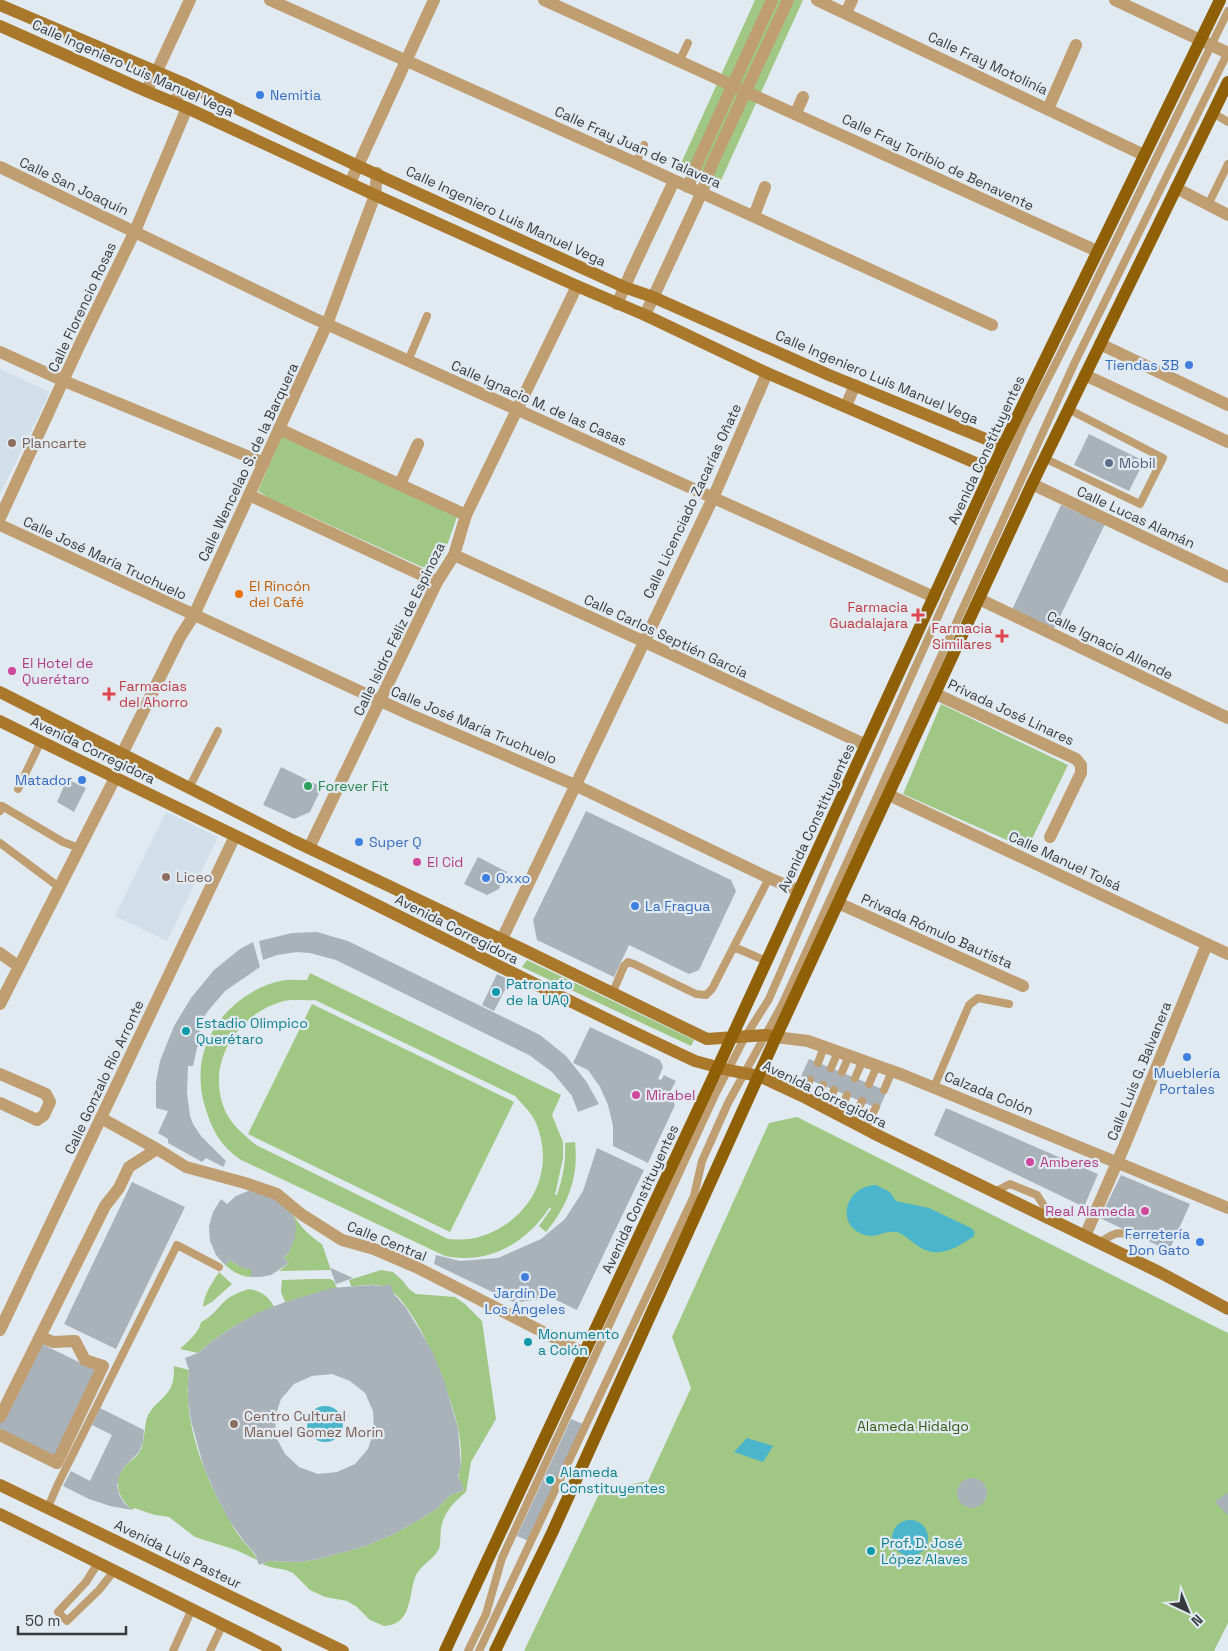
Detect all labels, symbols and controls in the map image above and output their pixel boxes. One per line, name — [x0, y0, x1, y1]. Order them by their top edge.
street label: Calle Ingeniero Luis Manuel Vega — [29, 15, 237, 121]
street label: Calle Fray Motolinía — [925, 27, 1051, 99]
place label: Nemitia — [270, 86, 321, 104]
marker: Nemitia — [254, 89, 266, 101]
street label: Calle Fray Juan de Talavera — [552, 102, 724, 192]
street label: Calle Fray Toribio de Benavente — [839, 109, 1037, 215]
street label: Calle San Joaquín — [16, 153, 132, 219]
street label: Calle Ingeniero Luis Manuel Vega — [403, 162, 609, 270]
street label: Calle Florencio Rosas — [44, 239, 120, 375]
street label: Calle Ingeniero Luis Manuel Vega — [773, 326, 981, 428]
street label: Calle Ignacio M. de las Casas — [448, 356, 630, 450]
place label: Tiendas 3B — [1105, 356, 1179, 374]
marker: Tiendas 3B — [1183, 359, 1195, 371]
street label: Calle Wencelao S. de la Barquera — [194, 360, 302, 564]
street label: Avenida Constituyentes — [944, 373, 1028, 527]
street label: Calle Licenciado Zacarías Oñate — [639, 401, 745, 601]
place label: Plancarte — [22, 434, 87, 452]
marker: Plancarte — [6, 437, 18, 449]
place label: Mobil — [1119, 454, 1156, 472]
marker: Mobil — [1103, 457, 1115, 469]
street label: Calle Lucas Alamán — [1074, 482, 1198, 552]
street label: Calle José María Truchuelo — [20, 512, 190, 604]
street label: Calle Isidro Féliz de Espinoza — [349, 539, 449, 719]
place label: El Rincón del Café — [249, 577, 310, 611]
marker: El Rincón del Café — [233, 588, 245, 600]
street label: Calle Carlos Septién García — [581, 590, 751, 682]
place label: Farmacia Guadalajara — [829, 598, 908, 632]
street label: Calle Ignacio Allende — [1044, 607, 1176, 683]
marker: Farmacia Guadalajara — [912, 609, 924, 621]
place label: Farmacia Similares — [931, 619, 992, 653]
marker: Farmacia Similares — [996, 630, 1008, 642]
place label: El Hotel de Querétaro — [22, 654, 93, 688]
marker: El Hotel de Querétaro — [6, 665, 18, 677]
street label: Privada José Linares — [945, 675, 1077, 749]
place label: Farmacias del Ahorro — [119, 677, 188, 711]
street label: Calle José María Truchuelo — [388, 682, 560, 768]
marker: Farmacias del Ahorro — [103, 688, 115, 700]
street label: Avenida Corregidora — [28, 712, 158, 788]
street label: Avenida Constituyentes — [774, 741, 858, 895]
place label: Matador — [15, 771, 72, 789]
marker: Matador — [76, 774, 88, 786]
place label: Forever Fit — [318, 777, 389, 795]
marker: Forever Fit — [302, 780, 314, 792]
street label: Calle Manuel Tolsá — [1006, 827, 1124, 895]
place label: Super Q — [369, 833, 422, 851]
marker: Super Q — [353, 836, 365, 848]
place label: El Cid — [427, 853, 463, 871]
marker: El Cid — [411, 856, 423, 868]
place label: Liceo — [176, 868, 212, 886]
place label: Oxxo — [496, 869, 530, 887]
marker: Liceo — [160, 871, 172, 883]
marker: Oxxo — [480, 872, 492, 884]
street label: Privada Rómulo Bautista — [858, 889, 1016, 973]
street label: Avenida Corregidora — [392, 890, 522, 968]
place label: La Fragua — [645, 897, 710, 915]
marker: La Fragua — [629, 900, 641, 912]
place label: Patronato de la UAQ — [506, 975, 573, 1009]
marker: Patronato de la UAQ — [490, 986, 502, 998]
street label: Calle Gonzalo Río Arronte — [60, 997, 148, 1157]
street label: Calle Luis G. Balvanera — [1103, 999, 1175, 1143]
place label: Estadio Olimpico Querétaro — [196, 1014, 308, 1048]
marker: Estadio Olimpico Querétaro — [180, 1025, 192, 1037]
marker: Mueblería Portales — [1181, 1051, 1193, 1063]
street label: Avenida Corregidora — [760, 1056, 890, 1132]
place label: Mueblería Portales — [1154, 1064, 1220, 1098]
street label: Calzada Colón — [942, 1067, 1036, 1119]
place label: Mirabel — [646, 1086, 695, 1104]
marker: Mirabel — [630, 1089, 642, 1101]
street label: Avenida Constituyentes — [598, 1122, 682, 1276]
place label: Amberes — [1040, 1153, 1099, 1171]
marker: Amberes — [1024, 1156, 1036, 1168]
place label: Real Alameda — [1045, 1202, 1135, 1220]
marker: Real Alameda — [1139, 1205, 1151, 1217]
street label: Calle Central — [344, 1217, 430, 1265]
place label: Ferretería Don Gato — [1125, 1225, 1190, 1259]
marker: Ferretería Don Gato — [1194, 1236, 1206, 1248]
marker: Jardín De Los Ángeles — [519, 1271, 531, 1283]
place label: Jardín De Los Ángeles — [485, 1284, 565, 1318]
place label: Monumento a Colón — [538, 1325, 619, 1359]
marker: Monumento a Colón — [522, 1336, 534, 1348]
place label: Centro Cultural Manuel Gomez Morin — [244, 1407, 383, 1441]
park label: Alameda Hidalgo — [857, 1417, 969, 1435]
marker: Centro Cultural Manuel Gomez Morin — [228, 1418, 240, 1430]
place label: Alameda Constituyentes — [560, 1463, 665, 1497]
marker: Alameda Constituyentes — [544, 1474, 556, 1486]
street label: Avenida Luis Pasteur — [112, 1515, 244, 1593]
place label: Prof. D. José López Alaves — [881, 1534, 968, 1568]
marker: Prof. D. José López Alaves — [865, 1545, 877, 1557]
north arrow — [1163, 1586, 1213, 1636]
scale bar — [18, 1604, 125, 1636]
text: 50 m — [25, 1611, 60, 1630]
text: N — [1187, 1611, 1207, 1630]

